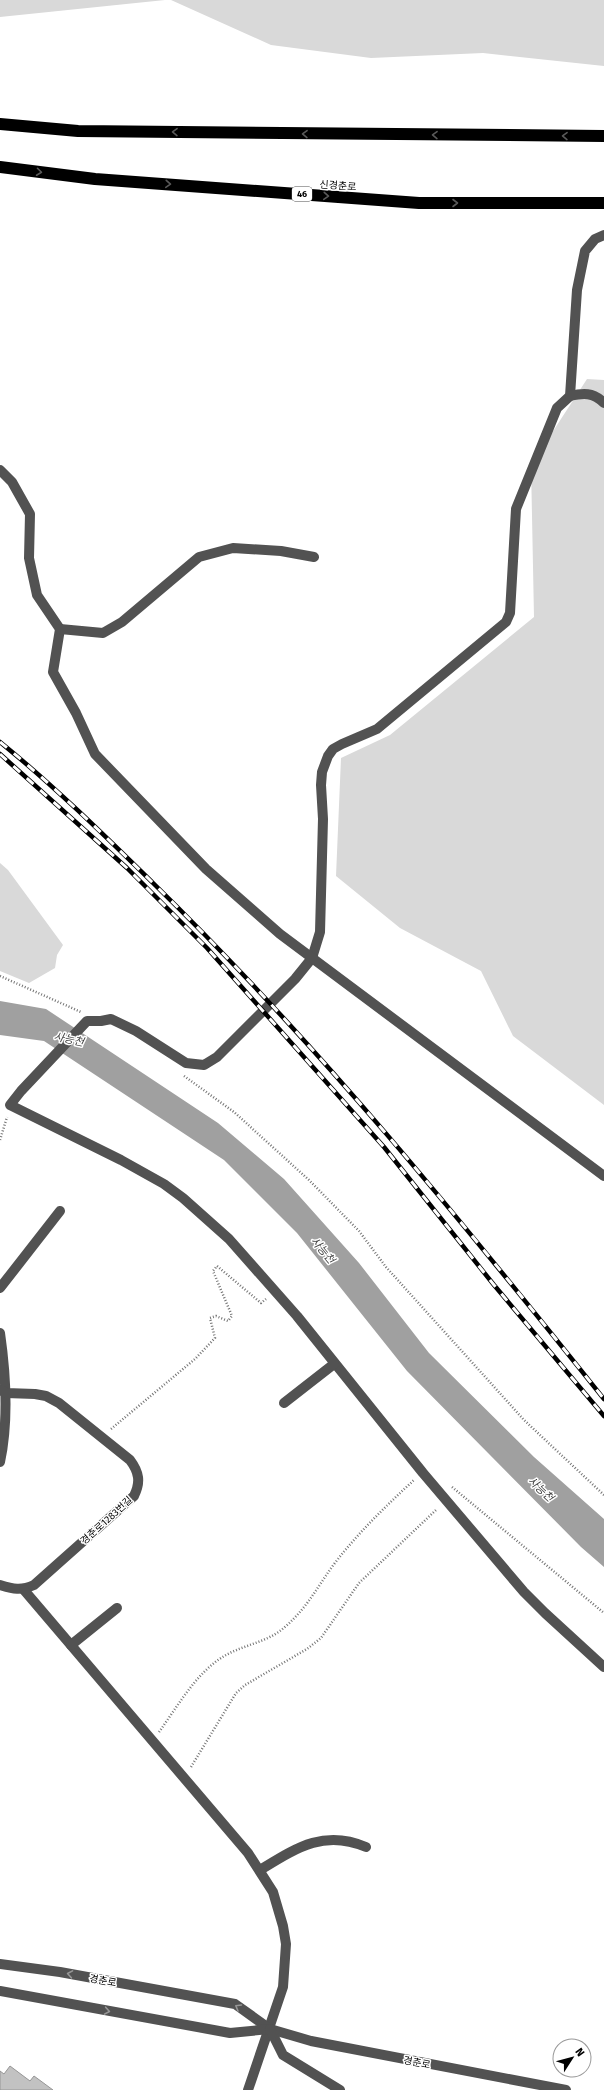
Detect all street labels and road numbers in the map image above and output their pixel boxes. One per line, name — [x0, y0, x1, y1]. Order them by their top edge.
street label: 신경춘로 — [319, 179, 357, 193]
road number: 46 — [292, 187, 312, 201]
street label: 경춘로1283번길 — [78, 1494, 135, 1547]
street label: 경춘로 — [88, 1973, 117, 1989]
street label: 경춘로 — [402, 2054, 432, 2072]

